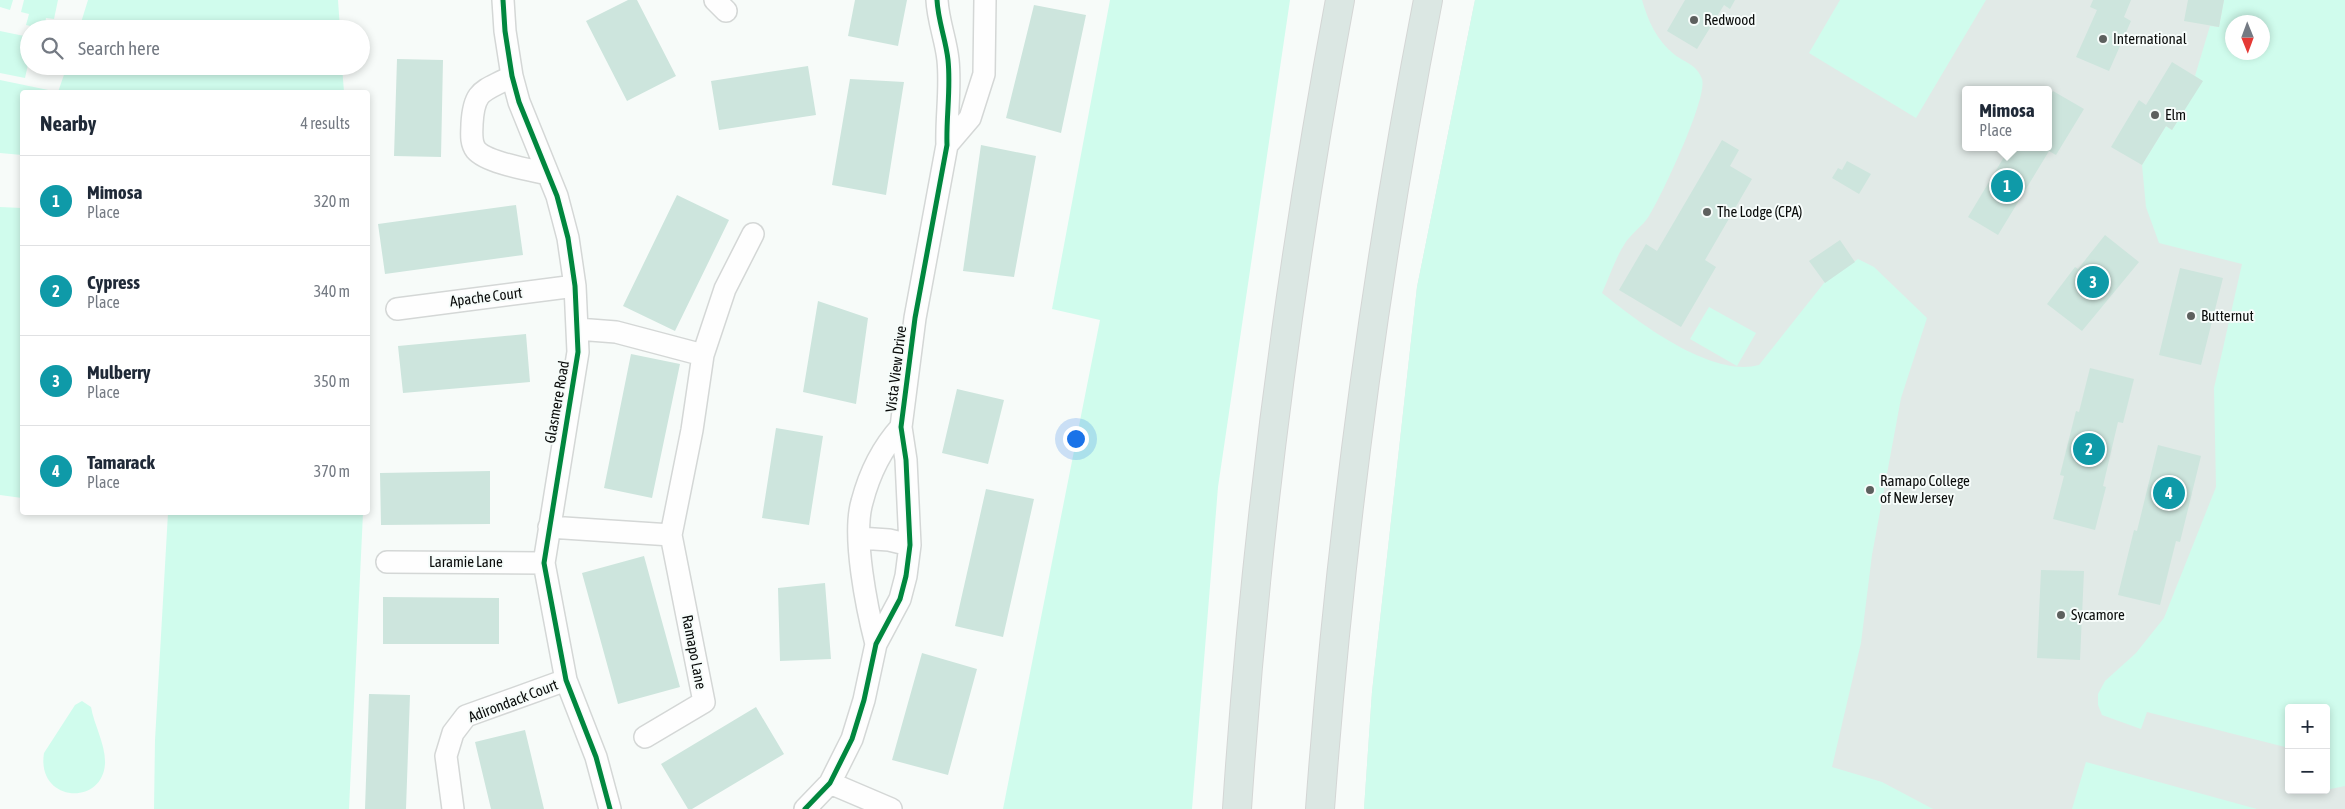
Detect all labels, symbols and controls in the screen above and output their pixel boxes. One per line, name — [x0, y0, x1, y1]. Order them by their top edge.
place label: Redwood — [1704, 11, 1755, 28]
marker: Redwood — [1688, 14, 1700, 26]
north arrow — [2225, 15, 2270, 60]
search box — [20, 20, 370, 75]
place label: International — [2113, 30, 2187, 47]
marker: International — [2097, 33, 2109, 45]
icon: search — [38, 34, 66, 62]
text: Search here — [78, 37, 160, 59]
popup — [1962, 86, 2052, 151]
text: Mimosa — [1979, 99, 2035, 121]
place label: Elm — [2165, 106, 2186, 123]
marker: Elm — [2149, 109, 2161, 121]
text: Nearby — [40, 111, 96, 135]
text: 4 results — [300, 114, 350, 132]
text: Place — [1979, 121, 2012, 139]
pin: 1 — [1991, 167, 2023, 205]
text: Mimosa — [87, 181, 142, 203]
text: 1 — [52, 192, 60, 210]
text: 320 m — [314, 192, 350, 210]
text: Place — [87, 203, 120, 221]
place label: The Lodge (CPA) — [1717, 203, 1802, 220]
marker: The Lodge (CPA) — [1701, 206, 1713, 218]
pin: 3 — [2077, 263, 2109, 301]
text: Cypress — [87, 271, 140, 293]
text: 2 — [52, 282, 60, 300]
text: 340 m — [314, 282, 350, 300]
street label: Apache Court — [449, 284, 523, 309]
text: Place — [87, 293, 120, 311]
place label: Butternut — [2201, 307, 2254, 324]
marker: Butternut — [2185, 310, 2197, 322]
street label: Vista View Drive — [882, 325, 909, 413]
street label: Glasmere Road — [541, 359, 572, 445]
text: Mulberry — [87, 361, 151, 383]
text: 3 — [52, 372, 60, 390]
text: 350 m — [314, 372, 350, 390]
text: Place — [87, 383, 120, 401]
your location — [1063, 426, 1089, 452]
pin: 2 — [2073, 430, 2105, 468]
text: Tamarack — [87, 451, 155, 473]
text: 4 — [52, 462, 60, 480]
text: 370 m — [314, 462, 350, 480]
place label: Ramapo College of New Jersey — [1880, 472, 1970, 506]
text: Place — [87, 473, 120, 491]
pin: 4 — [2153, 474, 2185, 512]
marker: Ramapo College of New Jersey — [1864, 484, 1876, 496]
street label: Laramie Lane — [429, 553, 503, 570]
place label: Sycamore — [2071, 606, 2125, 623]
marker: Sycamore — [2055, 609, 2067, 621]
street label: Ramapo Lane — [679, 613, 710, 691]
street label: Adirondack Court — [466, 676, 560, 725]
map controls — [2285, 704, 2330, 794]
button: + — [2285, 704, 2330, 749]
button: − — [2285, 749, 2330, 794]

